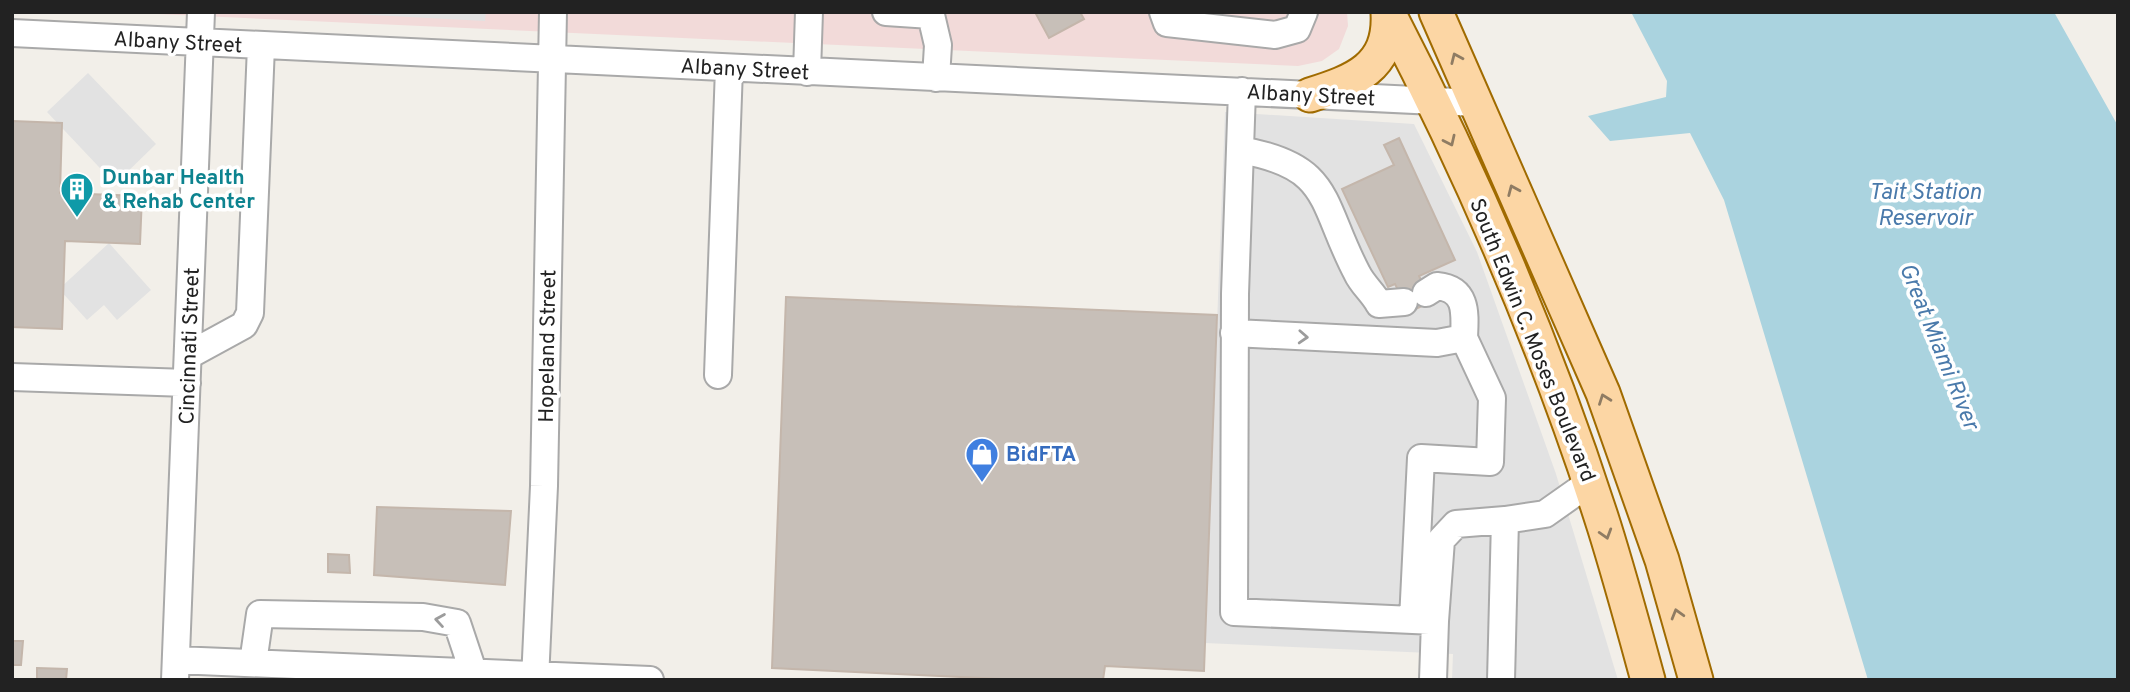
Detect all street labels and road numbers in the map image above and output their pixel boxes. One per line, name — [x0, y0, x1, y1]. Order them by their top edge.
street label: Albany Street — [113, 27, 243, 60]
street label: Albany Street — [680, 54, 810, 87]
street label: Albany Street — [1246, 80, 1376, 113]
street label: South Edwin C. Moses Boulevard — [1462, 195, 1601, 486]
street label: Cincinnati Street — [174, 267, 207, 425]
street label: Hopeland Street — [534, 269, 563, 423]

